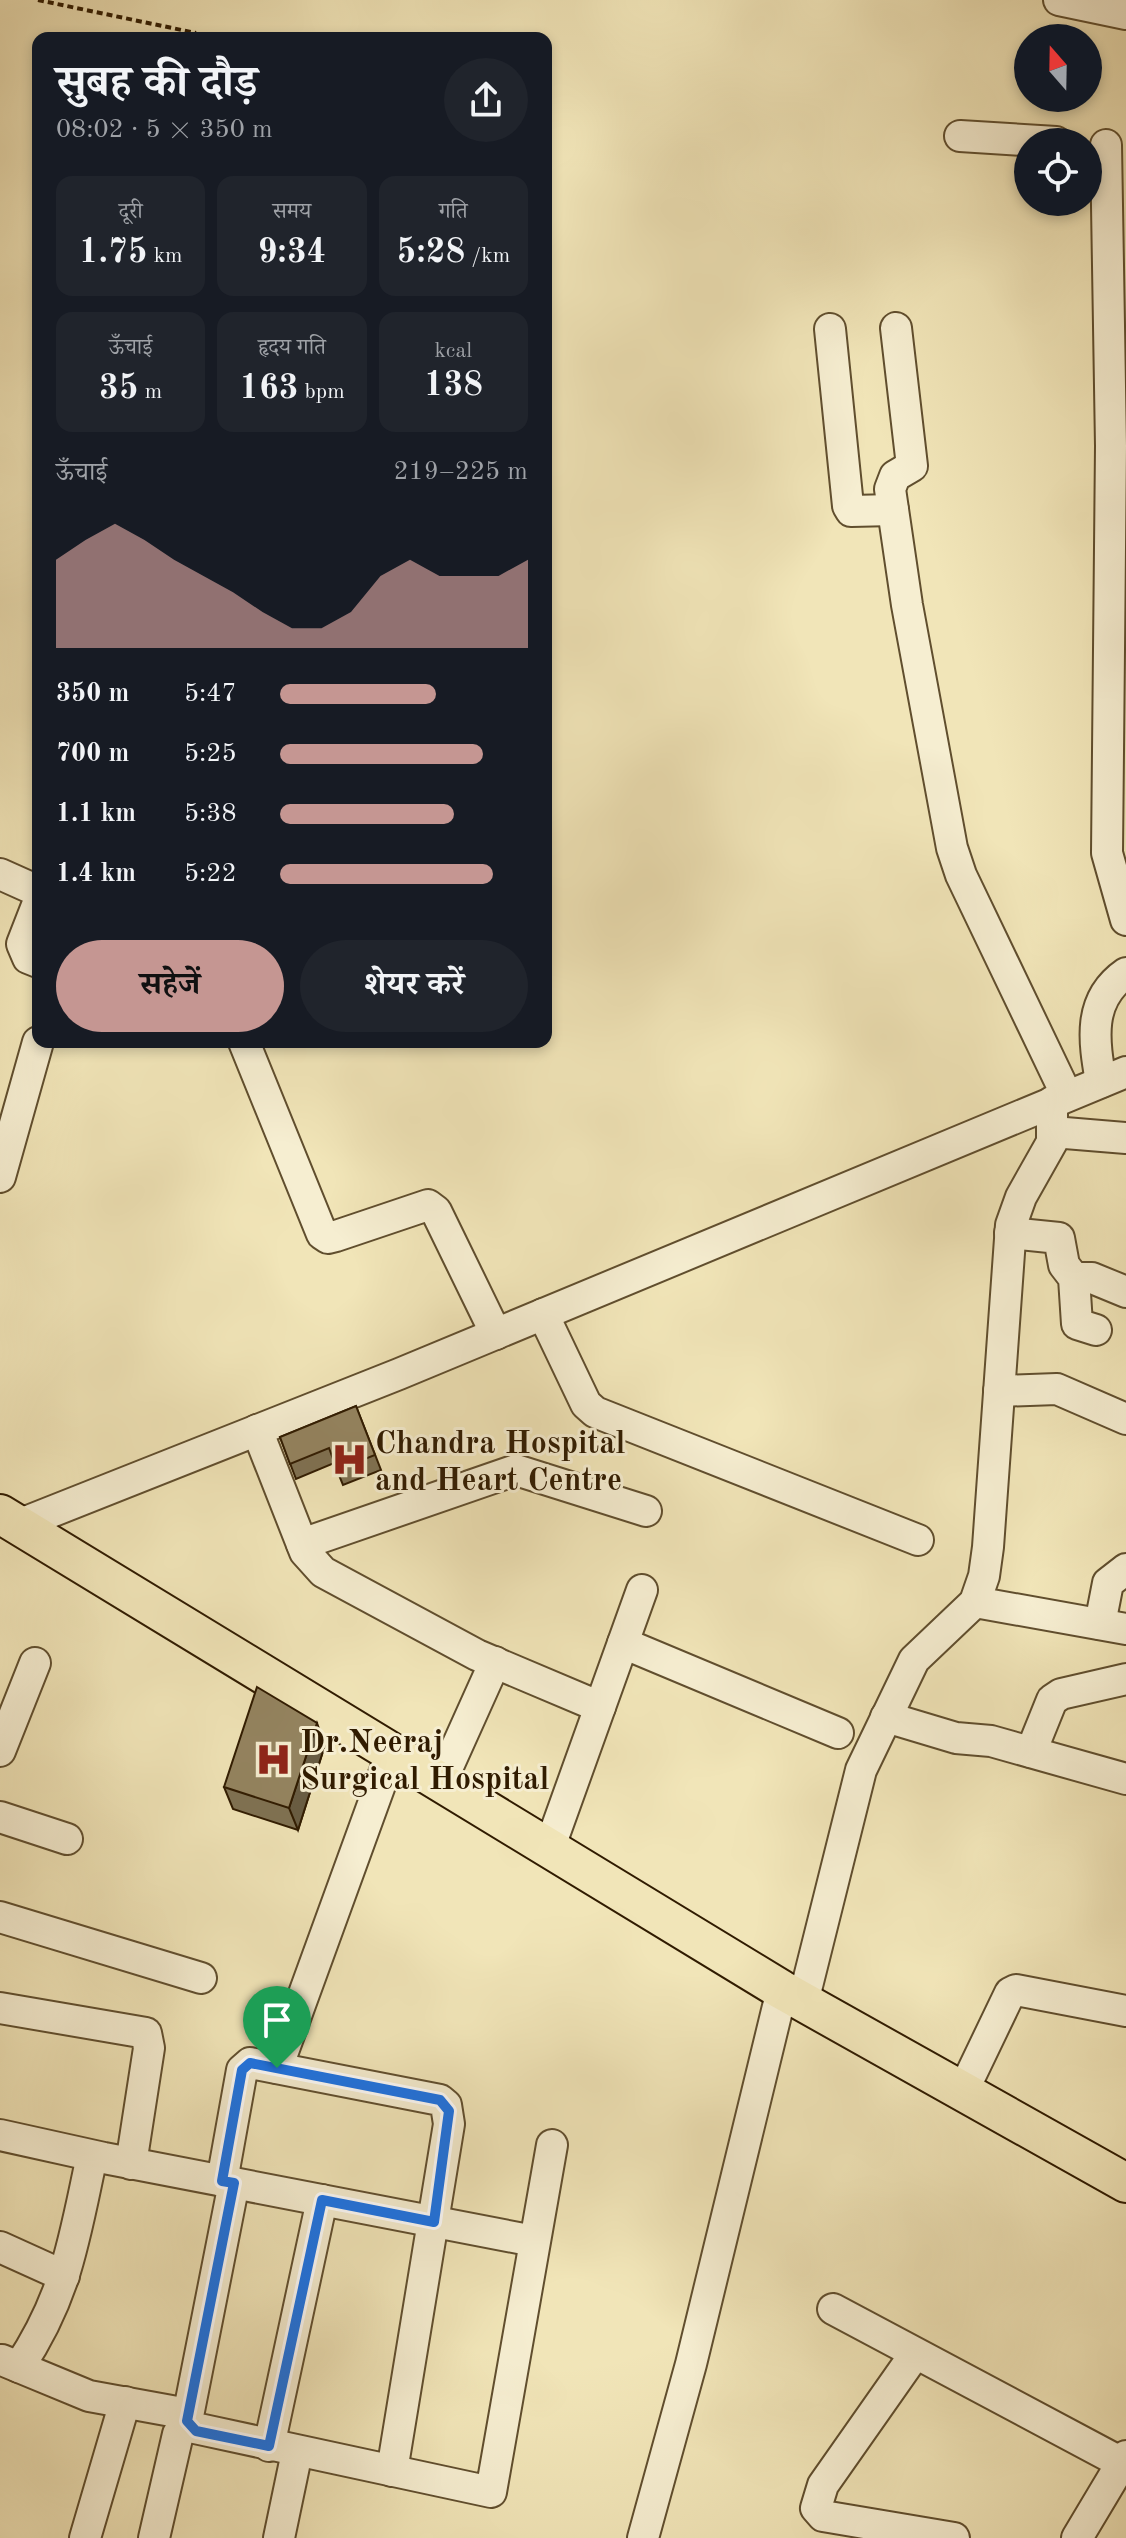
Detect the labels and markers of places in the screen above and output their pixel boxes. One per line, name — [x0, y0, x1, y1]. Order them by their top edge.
place label: Chandra Hospital and Heart Centre — [375, 1429, 625, 1498]
hospital icon: Chandra Hospital and Heart Centre — [330, 1441, 368, 1479]
place label: Dr.Neeraj Surgical Hospital — [300, 1728, 550, 1797]
hospital icon: Dr.Neeraj Surgical Hospital — [255, 1740, 293, 1778]
pin — [243, 1986, 311, 2068]

